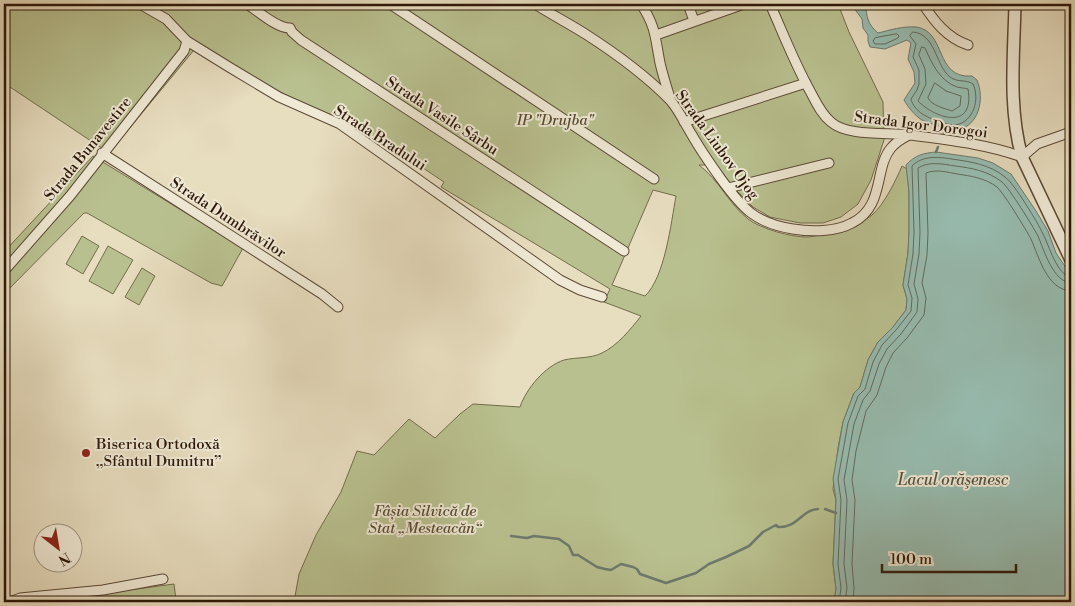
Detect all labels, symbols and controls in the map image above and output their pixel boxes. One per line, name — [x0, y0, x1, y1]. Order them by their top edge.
street label: Strada Vasile Sârbu — [382, 73, 502, 160]
street label: Strada Liubov Ojog — [671, 87, 763, 204]
street label: Strada Bunavestire — [40, 93, 136, 205]
street label: Strada Bradului — [330, 101, 430, 175]
street label: Strada Igor Dorogoi — [853, 107, 989, 143]
park label: IP "Drujba" — [516, 111, 594, 130]
street label: Strada Dumbrăvilor — [166, 173, 290, 263]
place label: Biserica Ortodoxă „Sfântul Dumitru” — [95, 435, 222, 471]
marker: Biserica Ortodoxă „Sfântul Dumitru” — [80, 447, 92, 459]
water label: Lacul orăşenesc — [897, 470, 1009, 490]
park label: Fâșia Silvică de Stat „Mesteacăn“ — [368, 502, 483, 538]
north arrow — [32, 524, 82, 574]
scale bar — [882, 541, 1016, 573]
text: N — [55, 548, 74, 569]
text: 100 m — [890, 550, 932, 569]

